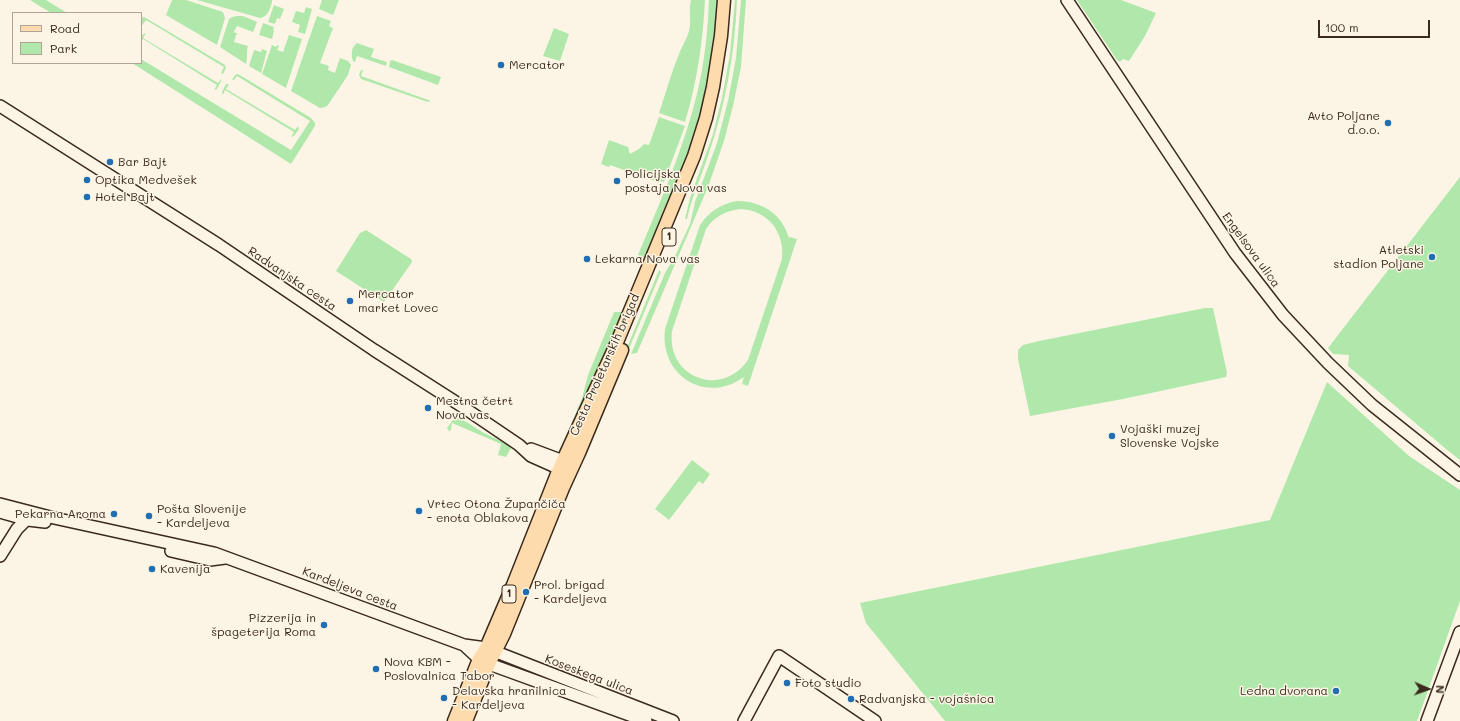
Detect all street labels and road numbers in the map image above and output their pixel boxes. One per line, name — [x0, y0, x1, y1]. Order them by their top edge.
street label: Engelsova ulica — [1219, 210, 1283, 290]
road number: 1 — [662, 228, 676, 246]
street label: Radvanjska cesta — [245, 244, 339, 314]
street label: Cesta Proletarskih brigad — [567, 292, 643, 438]
street label: Kardeljeva cesta — [300, 564, 400, 614]
road number: 1 — [502, 585, 516, 603]
street label: Koseskega ulica — [543, 652, 635, 698]

